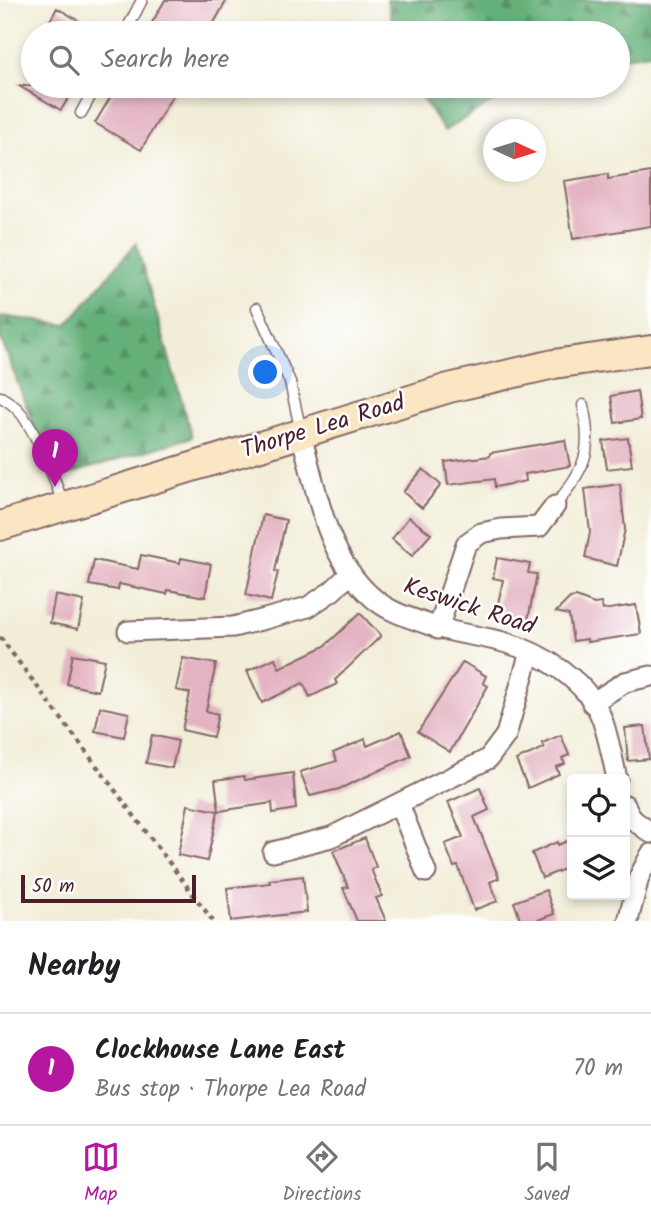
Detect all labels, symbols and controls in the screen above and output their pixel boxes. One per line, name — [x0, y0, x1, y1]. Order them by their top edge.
search box — [21, 21, 630, 98]
text: Search here — [101, 39, 229, 81]
icon: search — [45, 41, 83, 79]
north arrow — [483, 119, 546, 182]
your location — [248, 355, 282, 389]
street label: Thorpe Lea Road — [236, 383, 411, 470]
pin: 1 — [32, 429, 78, 487]
street label: Keswick Road — [398, 567, 541, 647]
map controls — [567, 774, 630, 900]
button: locate — [567, 774, 630, 837]
button: layers — [567, 837, 630, 900]
scale bar — [21, 872, 196, 904]
text: 50 m — [32, 872, 74, 902]
text: Nearby — [28, 943, 120, 991]
text: Clockhouse Lane East — [95, 1030, 345, 1072]
text: 1 — [48, 1051, 54, 1087]
text: 70 m — [573, 1051, 623, 1087]
text: Bus stop · Thorpe Lea Road — [95, 1072, 366, 1108]
tab: Map — [82, 1138, 120, 1210]
tab: Directions — [283, 1138, 361, 1210]
tab: Saved — [524, 1138, 569, 1210]

